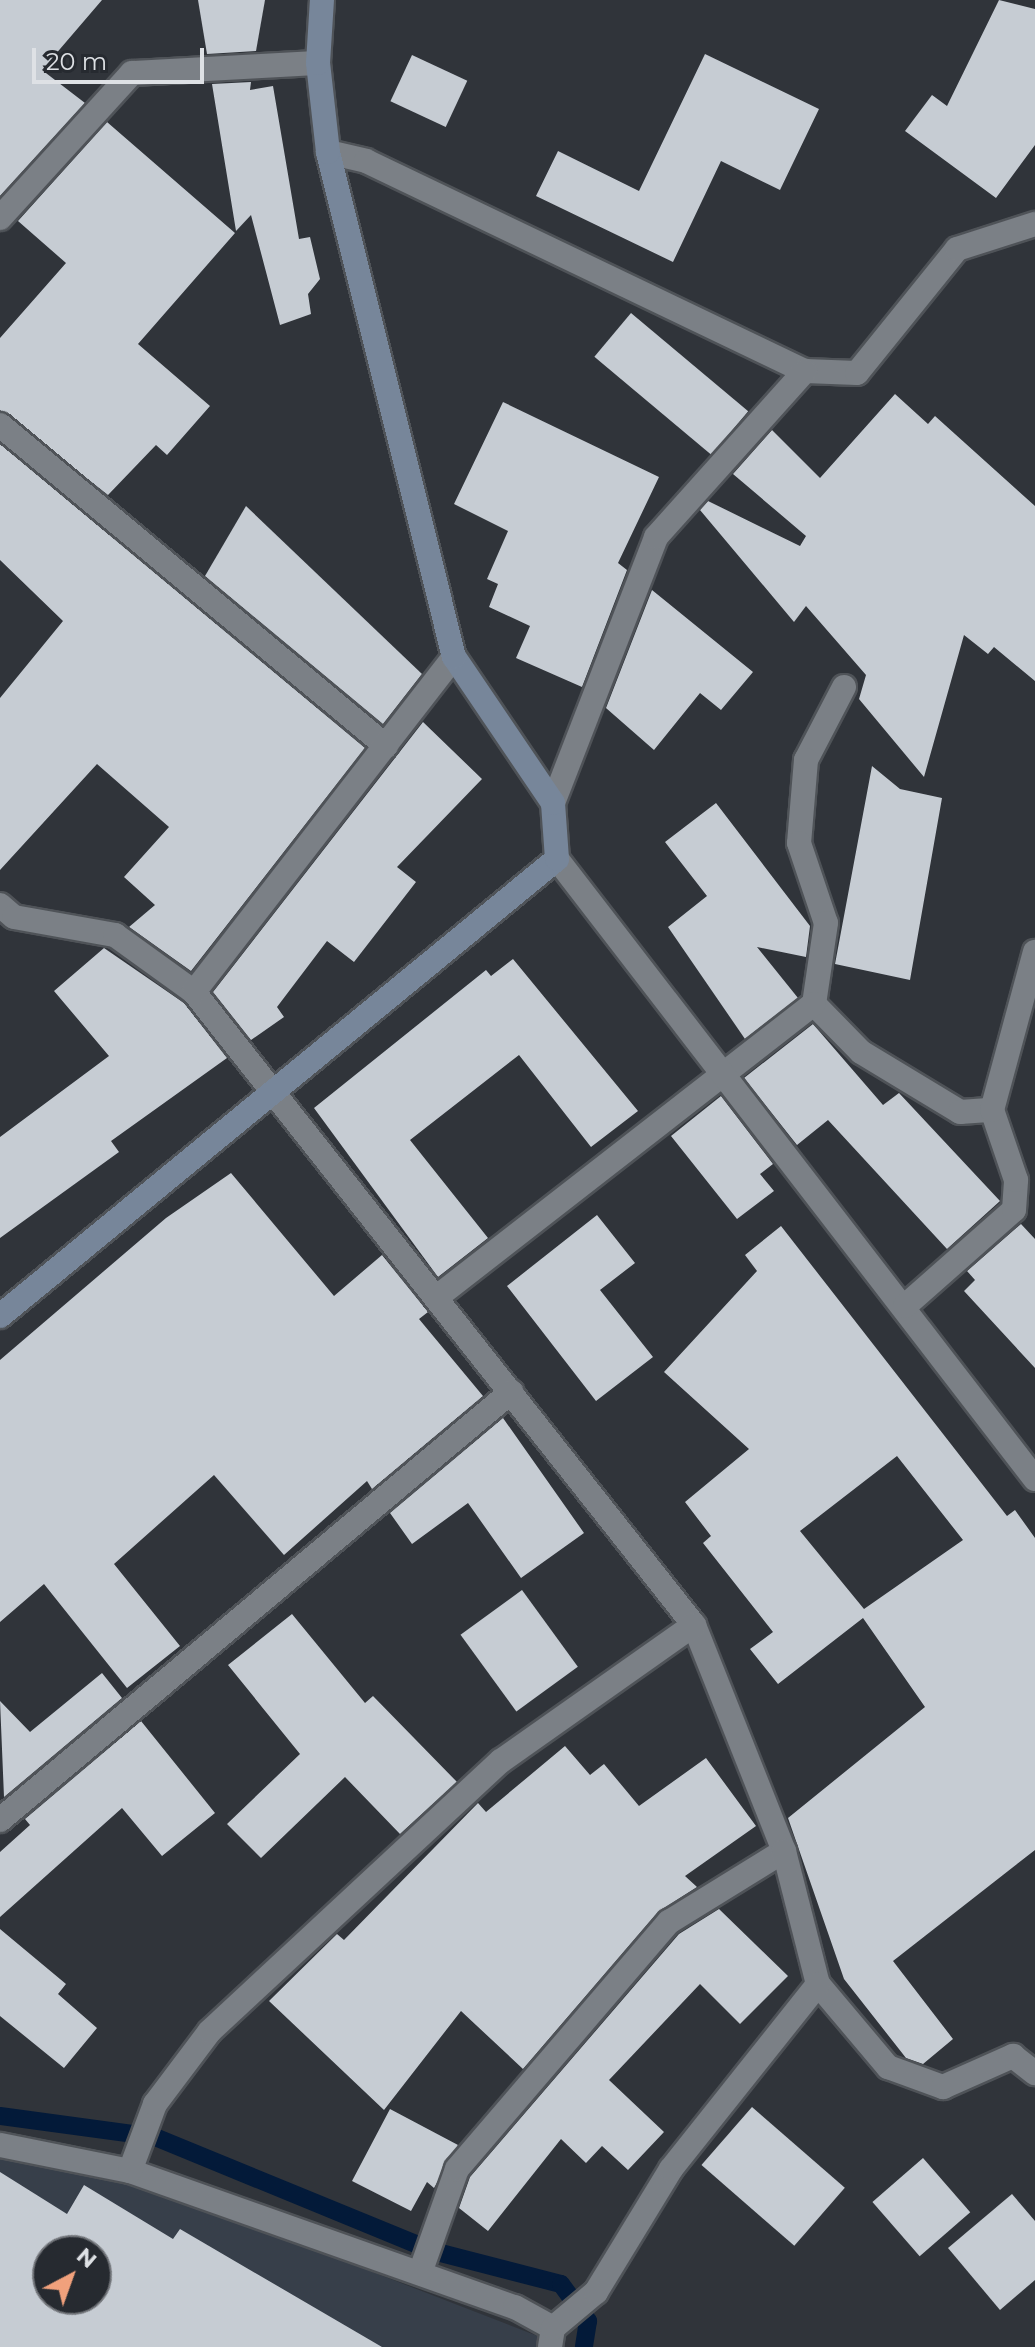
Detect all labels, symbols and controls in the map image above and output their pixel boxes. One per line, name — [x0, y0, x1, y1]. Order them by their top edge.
scale bar — [36, 32, 208, 82]
text: 20 m — [46, 47, 107, 76]
north arrow — [32, 2235, 112, 2315]
text: N — [71, 2242, 102, 2274]

